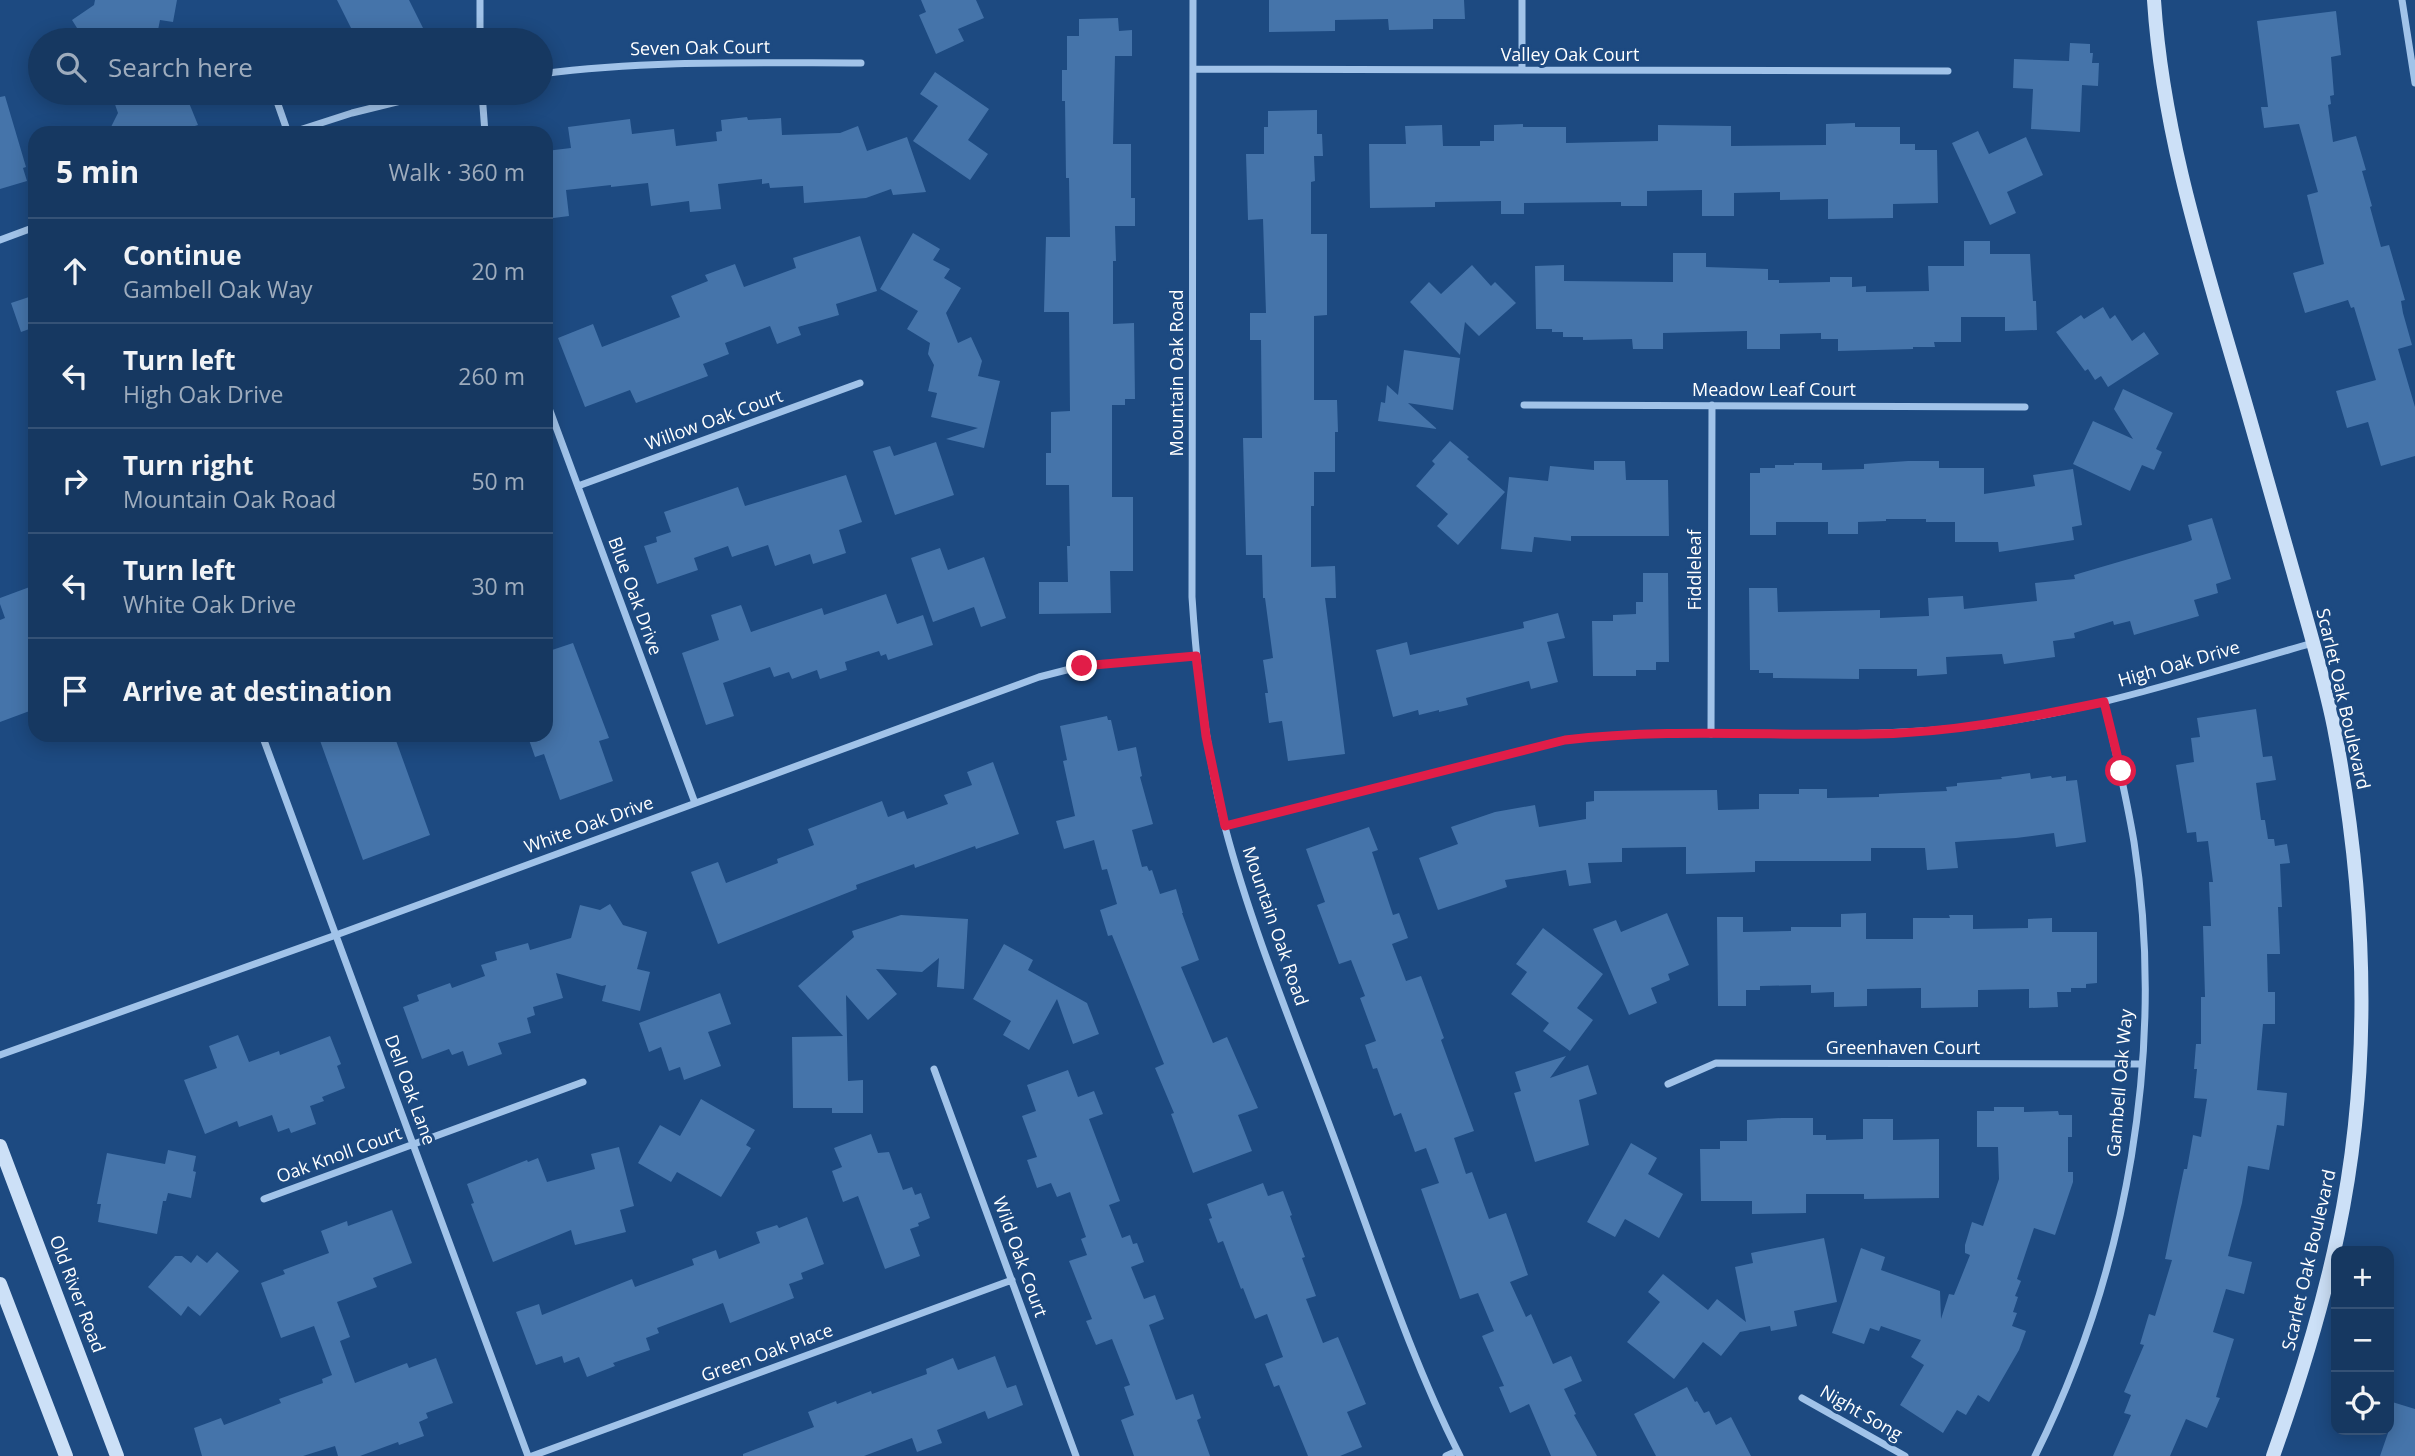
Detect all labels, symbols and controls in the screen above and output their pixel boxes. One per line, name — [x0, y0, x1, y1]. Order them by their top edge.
search box — [28, 28, 553, 105]
street label: Seven Oak Court — [630, 34, 770, 60]
street label: Valley Oak Court — [1501, 42, 1639, 66]
icon: search — [52, 48, 90, 86]
text: Search here — [108, 49, 253, 85]
text: 5 min — [56, 151, 139, 192]
text: Walk · 360 m — [388, 156, 525, 188]
text: Continue — [123, 237, 242, 273]
icon: ahead — [56, 252, 94, 290]
text: 20 m — [471, 255, 525, 287]
text: Gambell Oak Way — [123, 273, 313, 305]
street label: Mountain Oak Road — [1164, 290, 1188, 456]
text: Turn left — [123, 342, 235, 378]
icon: left — [56, 357, 94, 395]
text: 260 m — [458, 360, 525, 392]
street label: Meadow Leaf Court — [1692, 377, 1856, 401]
text: High Oak Drive — [123, 378, 283, 410]
street label: Willow Oak Court — [642, 383, 786, 455]
text: Turn right — [123, 447, 254, 483]
icon: right — [56, 462, 94, 500]
text: 50 m — [471, 465, 525, 497]
text: Mountain Oak Road — [123, 483, 336, 515]
street label: Fiddleleaf — [1682, 528, 1706, 611]
street label: Blue Oak Drive — [603, 533, 668, 658]
text: Turn left — [123, 552, 235, 588]
icon: left — [56, 567, 94, 605]
text: 30 m — [471, 570, 525, 602]
text: White Oak Drive — [123, 588, 296, 620]
street label: Scarlet Oak Boulevard — [2311, 606, 2377, 792]
street label: High Oak Drive — [2115, 634, 2242, 692]
route end — [1066, 650, 1097, 681]
icon: arrive — [56, 672, 94, 710]
text: Arrive at destination — [123, 673, 392, 709]
route start — [2105, 755, 2136, 786]
street label: White Oak Drive — [521, 790, 656, 859]
street label: Mountain Oak Road — [1237, 843, 1314, 1008]
street label: Gambell Oak Way — [2101, 1007, 2138, 1158]
street label: Dell Oak Lane — [380, 1031, 442, 1148]
street label: Greenhaven Court — [1826, 1035, 1980, 1059]
street label: Oak Knoll Court — [273, 1120, 405, 1188]
street label: Scarlet Oak Boulevard — [2275, 1167, 2341, 1353]
street label: Wild Oak Court — [988, 1193, 1054, 1320]
street label: Old River Road — [45, 1231, 111, 1356]
map controls — [2331, 1246, 2394, 1435]
button: + — [2331, 1246, 2394, 1309]
button: − — [2331, 1309, 2394, 1372]
street label: Green Oak Place — [697, 1317, 836, 1387]
button: locate — [2331, 1372, 2394, 1435]
street label: Night Song — [1816, 1379, 1907, 1446]

